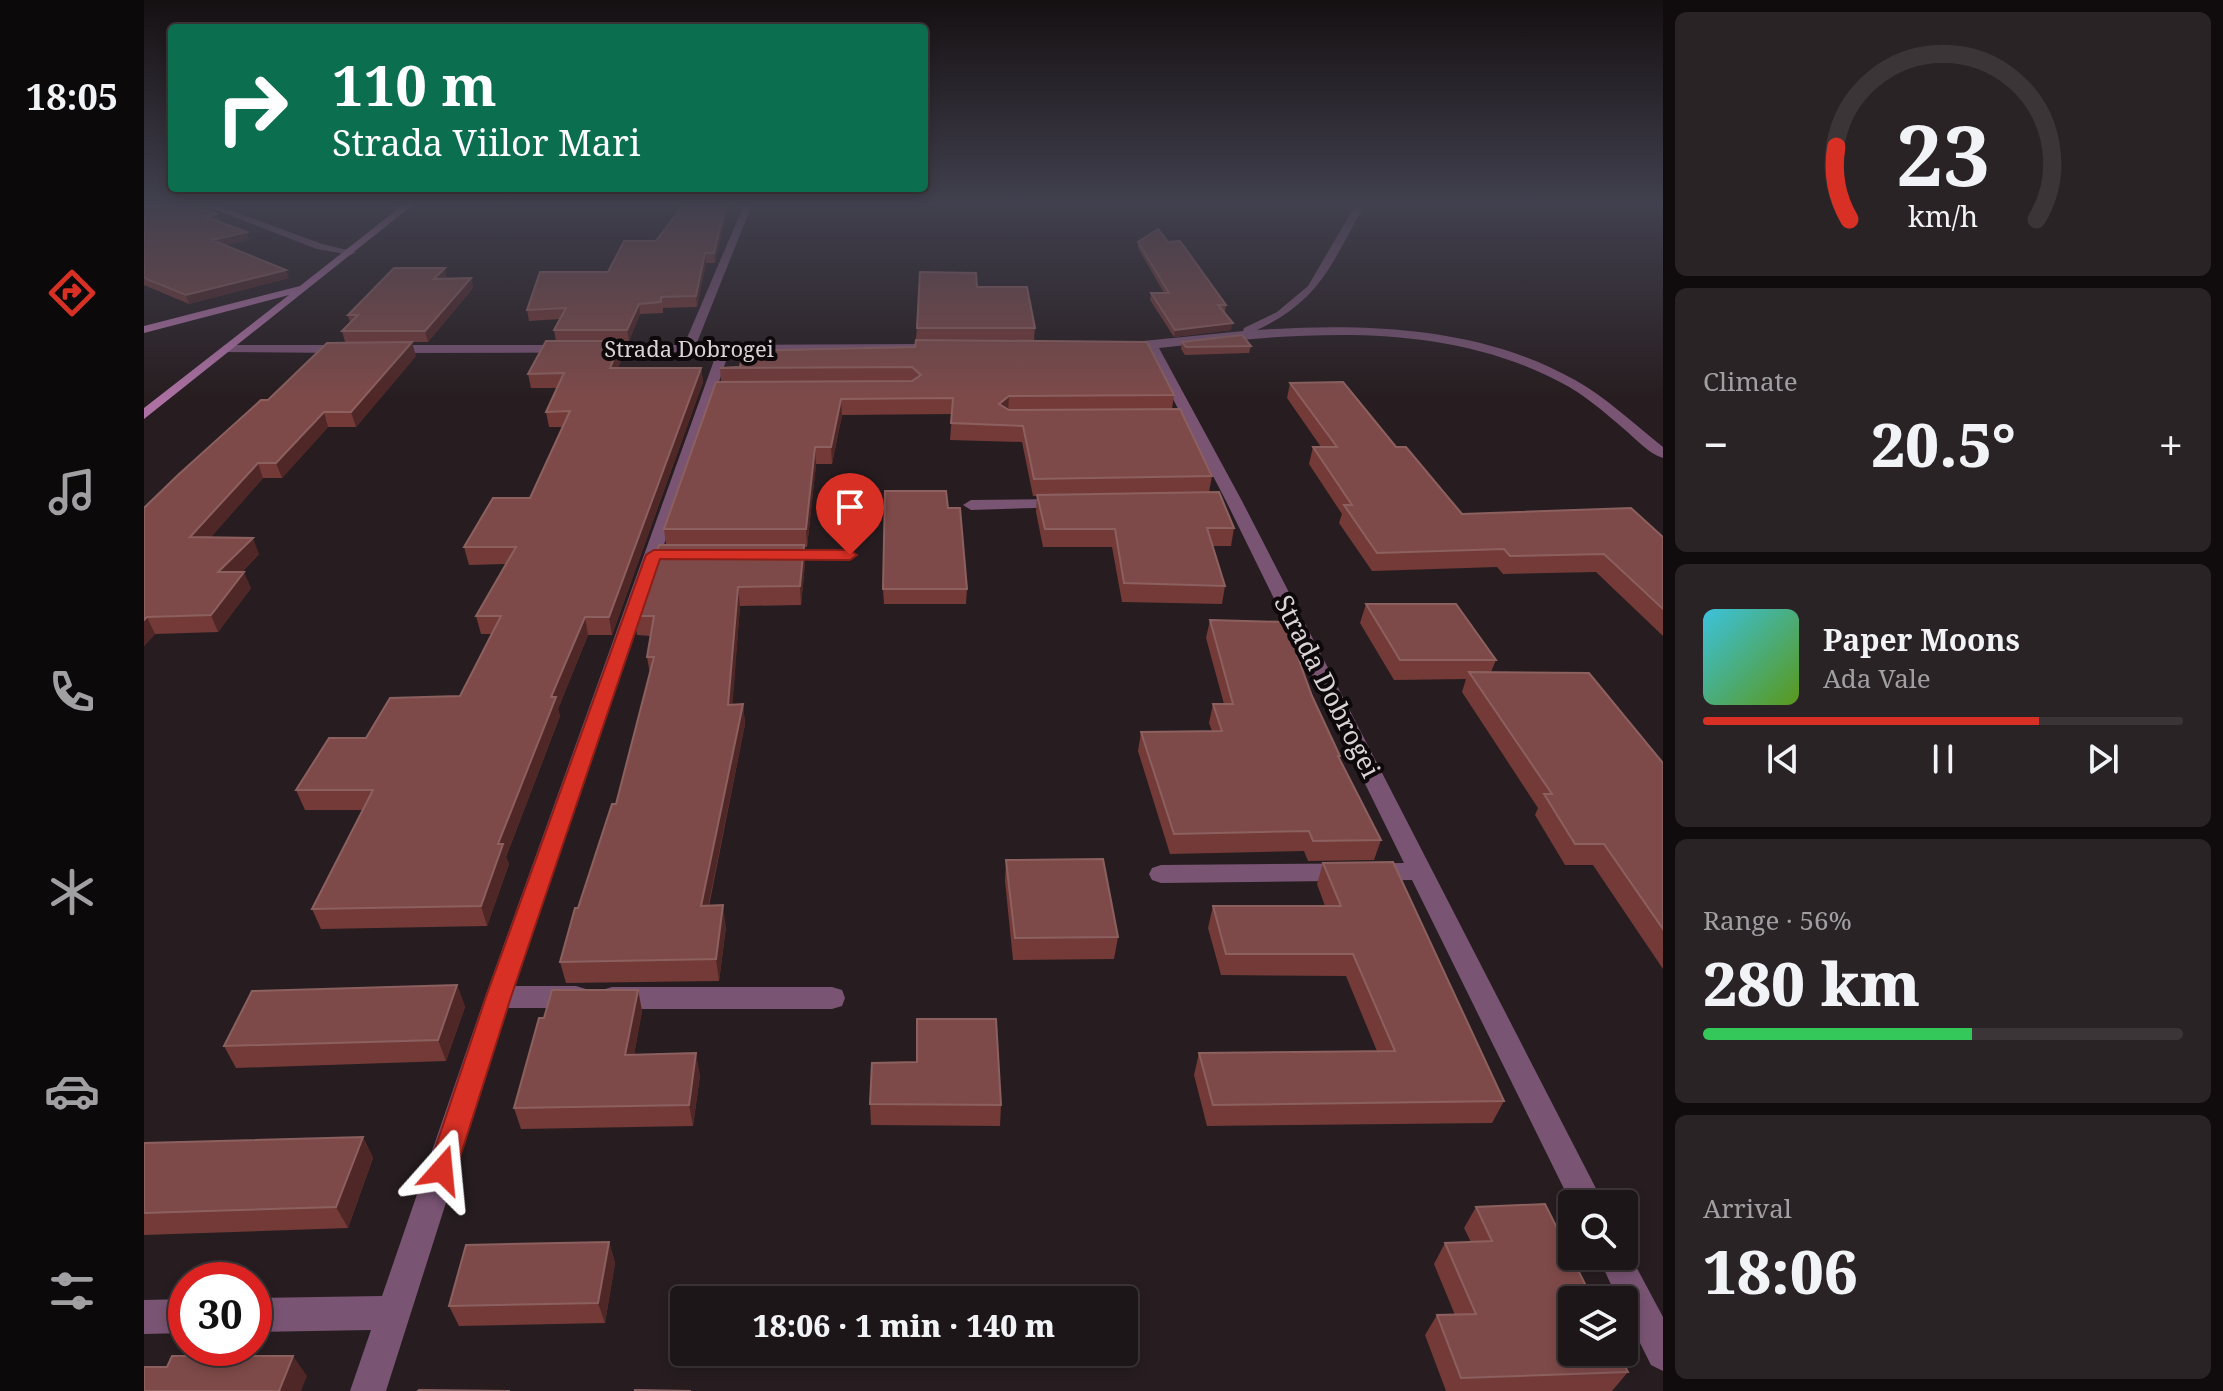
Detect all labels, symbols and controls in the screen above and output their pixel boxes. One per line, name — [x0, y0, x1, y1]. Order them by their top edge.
text: 110 m — [332, 46, 497, 122]
icon: right — [200, 56, 304, 160]
text: 18:05 — [26, 72, 118, 121]
text: 23 — [1896, 96, 1990, 209]
text: Strada Viilor Mari — [332, 118, 641, 167]
text: km/h — [1908, 196, 1978, 235]
icon: directions — [44, 265, 100, 321]
street label: Strada Dobrogei — [604, 333, 774, 363]
text: Climate — [1703, 363, 1798, 399]
text: 20.5° — [1871, 403, 2016, 485]
text: − — [1703, 414, 1728, 474]
text: + — [2158, 414, 2183, 474]
icon: music — [44, 464, 100, 520]
pin — [816, 473, 884, 555]
icon: arrive — [828, 485, 872, 529]
street label: Strada Dobrogei — [1266, 589, 1390, 783]
text: Paper Moons — [1823, 619, 2020, 660]
text: Ada Vale — [1823, 660, 1931, 696]
icon: phone — [44, 664, 100, 720]
icon: previous — [1761, 737, 1805, 781]
icon: pause — [1921, 737, 1965, 781]
icon: next — [2081, 737, 2125, 781]
icon: climate — [44, 864, 100, 920]
text: Range · 56% — [1703, 902, 1852, 938]
text: 280 km — [1703, 942, 1920, 1024]
icon: car — [44, 1063, 100, 1119]
position arrow — [400, 1128, 484, 1212]
map controls — [1558, 1190, 1638, 1366]
button: search — [1558, 1190, 1638, 1270]
text: Arrival — [1703, 1190, 1792, 1226]
text: 18:06 — [1703, 1230, 1858, 1312]
speed limit sign: 30 — [168, 1262, 272, 1366]
icon: filters — [44, 1263, 100, 1319]
button: layers — [1558, 1286, 1638, 1366]
text: 18:06 · 1 min · 140 m — [753, 1305, 1055, 1346]

